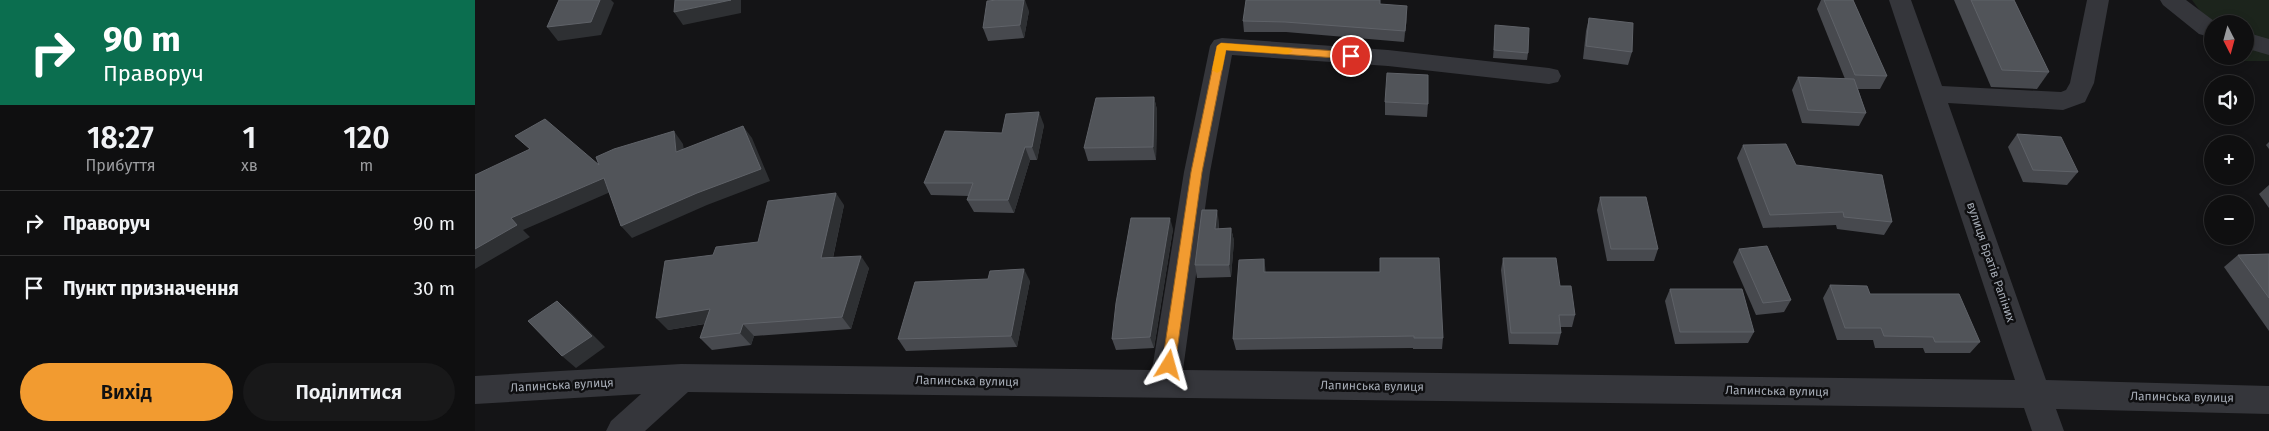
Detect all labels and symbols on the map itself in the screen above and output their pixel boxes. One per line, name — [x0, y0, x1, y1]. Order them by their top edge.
north arrow — [2204, 15, 2254, 65]
pin — [1330, 35, 1372, 77]
street label: вулиця Братів Рапіних — [1964, 200, 2018, 324]
position arrow — [1142, 338, 1194, 390]
street label: Лапинська вулиця — [915, 373, 1019, 389]
street label: Лапинська вулиця — [510, 375, 614, 395]
street label: Лапинська вулиця — [1320, 378, 1424, 394]
street label: Лапинська вулиця — [1725, 383, 1829, 399]
street label: Лапинська вулиця — [2130, 389, 2234, 405]

